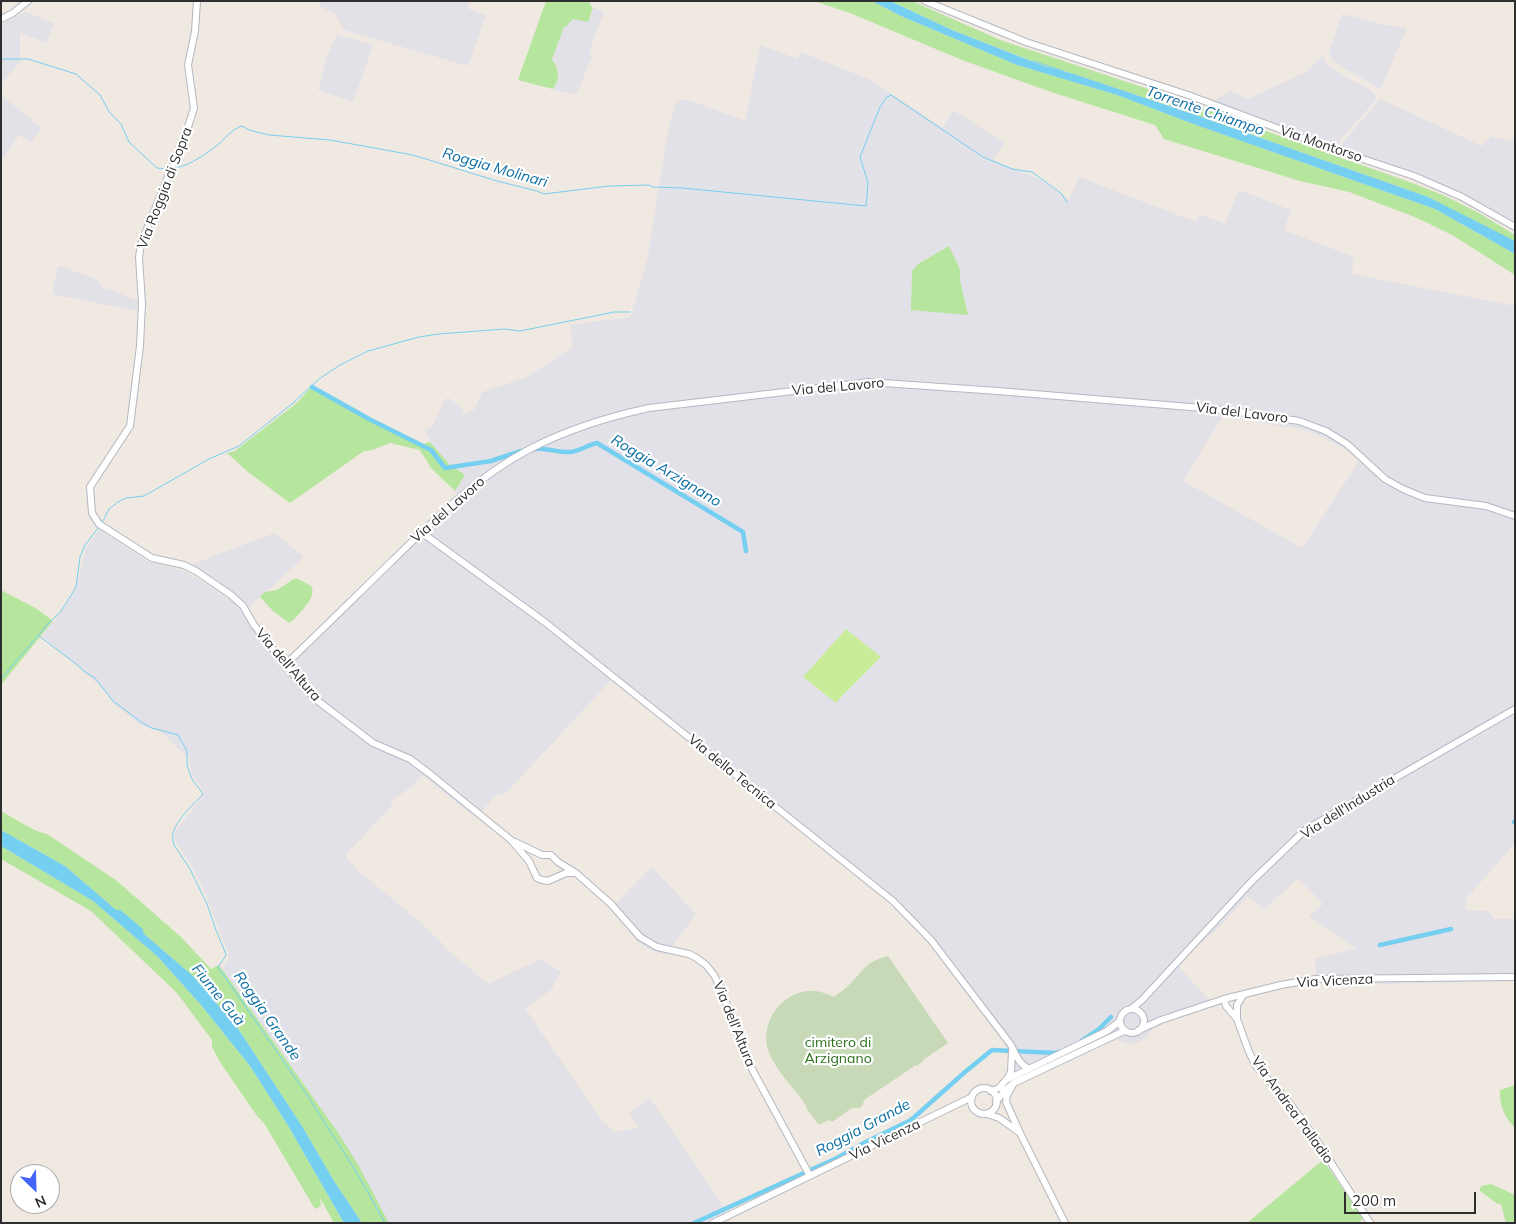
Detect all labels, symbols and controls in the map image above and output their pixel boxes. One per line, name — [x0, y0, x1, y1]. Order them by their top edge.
water label: Torrente Chiampo — [1144, 82, 1266, 140]
street label: Via Montorso — [1278, 122, 1364, 166]
street label: Via Roggia di Sopra — [134, 125, 196, 251]
water label: Roggia Molinari — [440, 144, 550, 192]
street label: Via del Lavoro — [791, 375, 885, 399]
street label: Via del Lavoro — [1195, 399, 1289, 427]
water label: Roggia Arzignano — [608, 431, 724, 511]
street label: Via del Lavoro — [408, 473, 488, 547]
street label: Via dell'Altura — [252, 625, 324, 705]
street label: Via della Tecnica — [685, 731, 779, 813]
street label: Via dell'Industria — [1298, 771, 1398, 843]
water label: Fiume Guà — [188, 960, 248, 1030]
water label: Roggia Grande — [230, 968, 304, 1064]
street label: Via Vicenza — [1296, 971, 1374, 991]
street label: Via dell'Altura — [709, 979, 759, 1069]
park label: cimitero di Arzignano — [804, 1035, 872, 1068]
street label: Via Andrea Palladio — [1247, 1053, 1337, 1167]
water label: Roggia Grande — [813, 1095, 913, 1161]
street label: Via Vicenza — [847, 1116, 923, 1164]
north arrow — [10, 1164, 60, 1214]
scale bar — [1346, 1182, 1478, 1214]
text: N — [32, 1191, 49, 1212]
text: 200 m — [1352, 1191, 1396, 1210]

